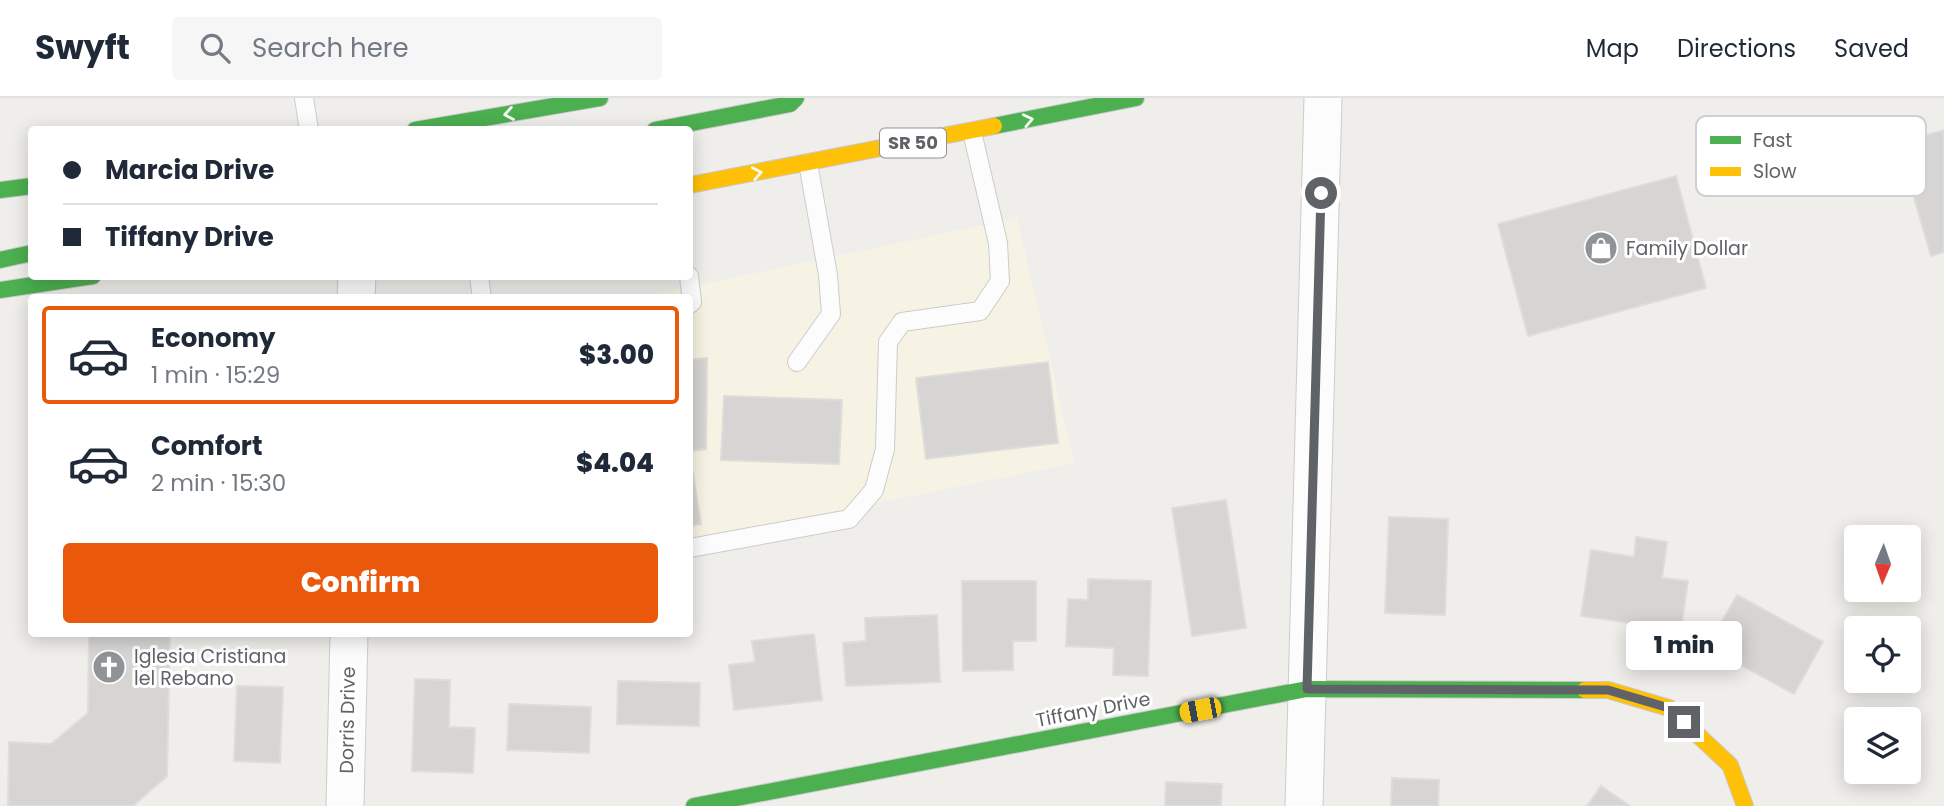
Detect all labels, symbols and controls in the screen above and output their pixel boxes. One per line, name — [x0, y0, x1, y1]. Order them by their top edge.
search box — [172, 17, 662, 80]
text: Swyft — [35, 24, 130, 71]
icon: search — [196, 29, 234, 67]
text: Search here — [252, 30, 409, 66]
text: Map — [1586, 32, 1639, 65]
text: Directions — [1677, 32, 1796, 65]
text: Saved — [1834, 32, 1909, 65]
one-way arrow — [503, 106, 515, 121]
one-way arrow — [1022, 114, 1034, 129]
legend — [1696, 116, 1926, 196]
text: Fast — [1753, 127, 1792, 154]
road number: SR 50 — [880, 129, 946, 158]
text: Marcia Drive — [105, 152, 274, 188]
text: Slow — [1753, 158, 1797, 185]
one-way arrow — [751, 166, 763, 181]
route start — [1305, 177, 1337, 209]
text: Tiffany Drive — [105, 219, 274, 255]
shop icon: Family Dollar — [1582, 229, 1620, 267]
place label: Family Dollar — [1626, 235, 1748, 262]
text: Economy — [151, 320, 275, 356]
icon: car — [67, 324, 130, 387]
text: $3.00 — [579, 337, 654, 373]
text: 1 min · 15:29 — [151, 359, 280, 391]
text: Comfort — [151, 428, 263, 464]
icon: car — [67, 432, 130, 495]
text: $4.04 — [576, 445, 654, 481]
text: 2 min · 15:30 — [151, 467, 286, 499]
north arrow — [1844, 525, 1922, 602]
map controls — [1844, 525, 1921, 784]
button: Confirm — [63, 543, 658, 623]
button: locate — [1844, 616, 1921, 693]
callout: 1 min — [1626, 620, 1742, 670]
text: 1 min — [1654, 629, 1714, 661]
place label: Iglesia Cristiana lel Rebano — [134, 643, 286, 692]
church icon: Iglesia Cristiana lel Rebano — [90, 648, 128, 686]
street label: Dorris Drive — [333, 666, 362, 774]
street label: Tiffany Drive — [1034, 685, 1153, 734]
car — [1178, 696, 1223, 724]
route end — [1668, 706, 1700, 738]
button: layers — [1844, 707, 1921, 784]

